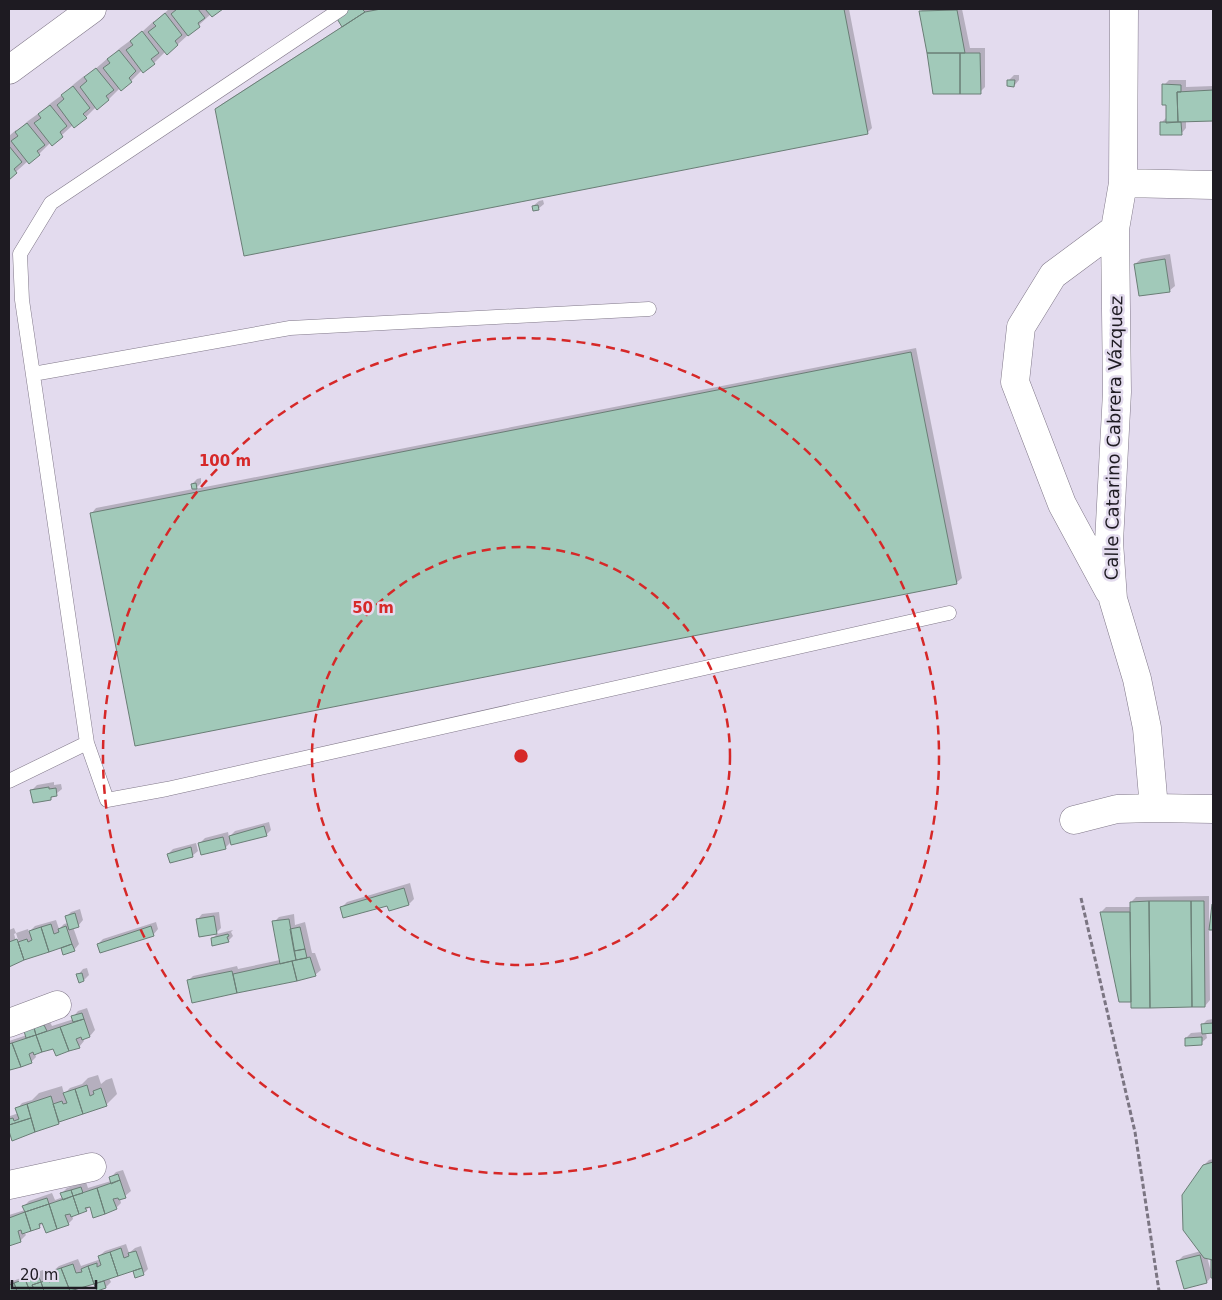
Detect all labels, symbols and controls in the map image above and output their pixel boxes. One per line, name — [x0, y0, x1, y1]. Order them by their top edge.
street label: Calle Catarino Cabrera Vázquez — [1101, 296, 1126, 580]
text: 100 m — [199, 452, 251, 470]
text: 50 m — [352, 599, 394, 617]
centre of rings — [512, 747, 530, 765]
scale bar — [12, 1258, 96, 1290]
text: 20 m — [20, 1266, 58, 1284]

